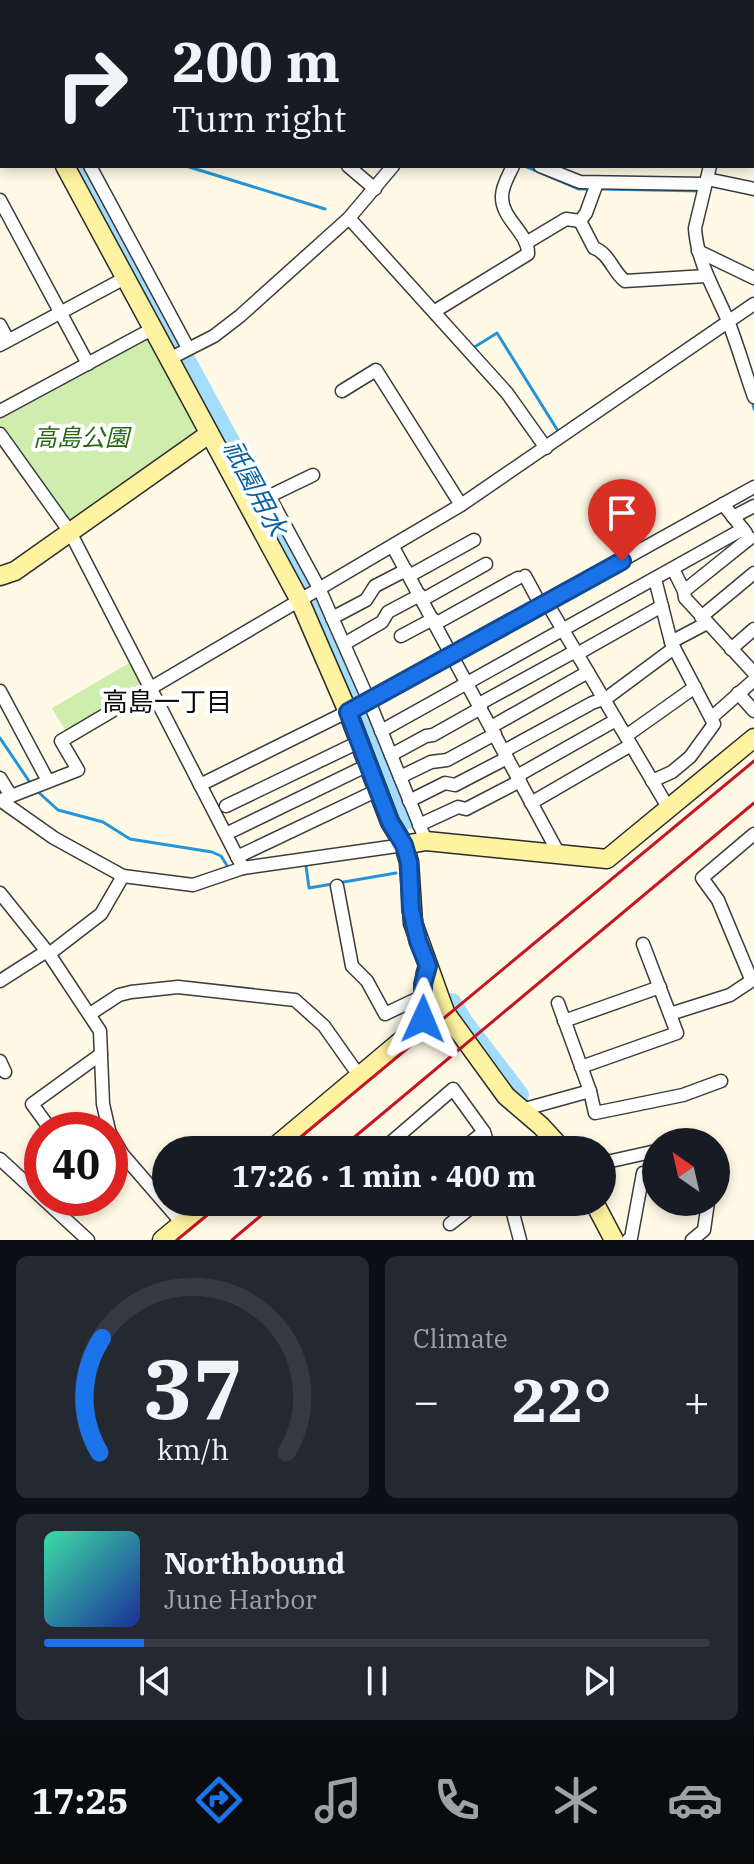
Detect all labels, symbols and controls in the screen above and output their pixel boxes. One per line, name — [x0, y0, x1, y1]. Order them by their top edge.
text: 200 m — [172, 25, 340, 97]
icon: right — [40, 32, 144, 136]
text: Turn right — [172, 95, 346, 142]
park label: 高島公園 — [33, 421, 132, 453]
water label: 祇園用水 — [216, 434, 297, 544]
pin — [588, 479, 656, 561]
icon: arrive — [600, 491, 644, 535]
district label: 高島一丁目 — [102, 684, 232, 718]
position arrow — [381, 977, 465, 1061]
speed limit sign: 40 — [24, 1112, 128, 1216]
north arrow — [642, 1128, 730, 1216]
map controls — [642, 1128, 730, 1216]
text: 17:26 · 1 min · 400 m — [232, 1156, 536, 1195]
text: Climate — [413, 1321, 508, 1355]
text: 37 — [143, 1334, 242, 1442]
text: 22° — [511, 1360, 612, 1439]
text: − — [413, 1372, 439, 1429]
text: + — [684, 1372, 710, 1429]
text: km/h — [156, 1431, 229, 1468]
text: Northbound — [164, 1543, 345, 1582]
text: June Harbor — [164, 1582, 317, 1616]
icon: previous — [133, 1659, 177, 1703]
icon: pause — [355, 1659, 399, 1703]
icon: next — [577, 1659, 621, 1703]
icon: directions — [191, 1772, 247, 1828]
icon: music — [310, 1772, 366, 1828]
icon: phone — [429, 1772, 485, 1828]
icon: climate — [548, 1772, 604, 1828]
icon: car — [667, 1772, 723, 1828]
text: 17:25 — [31, 1777, 129, 1824]

